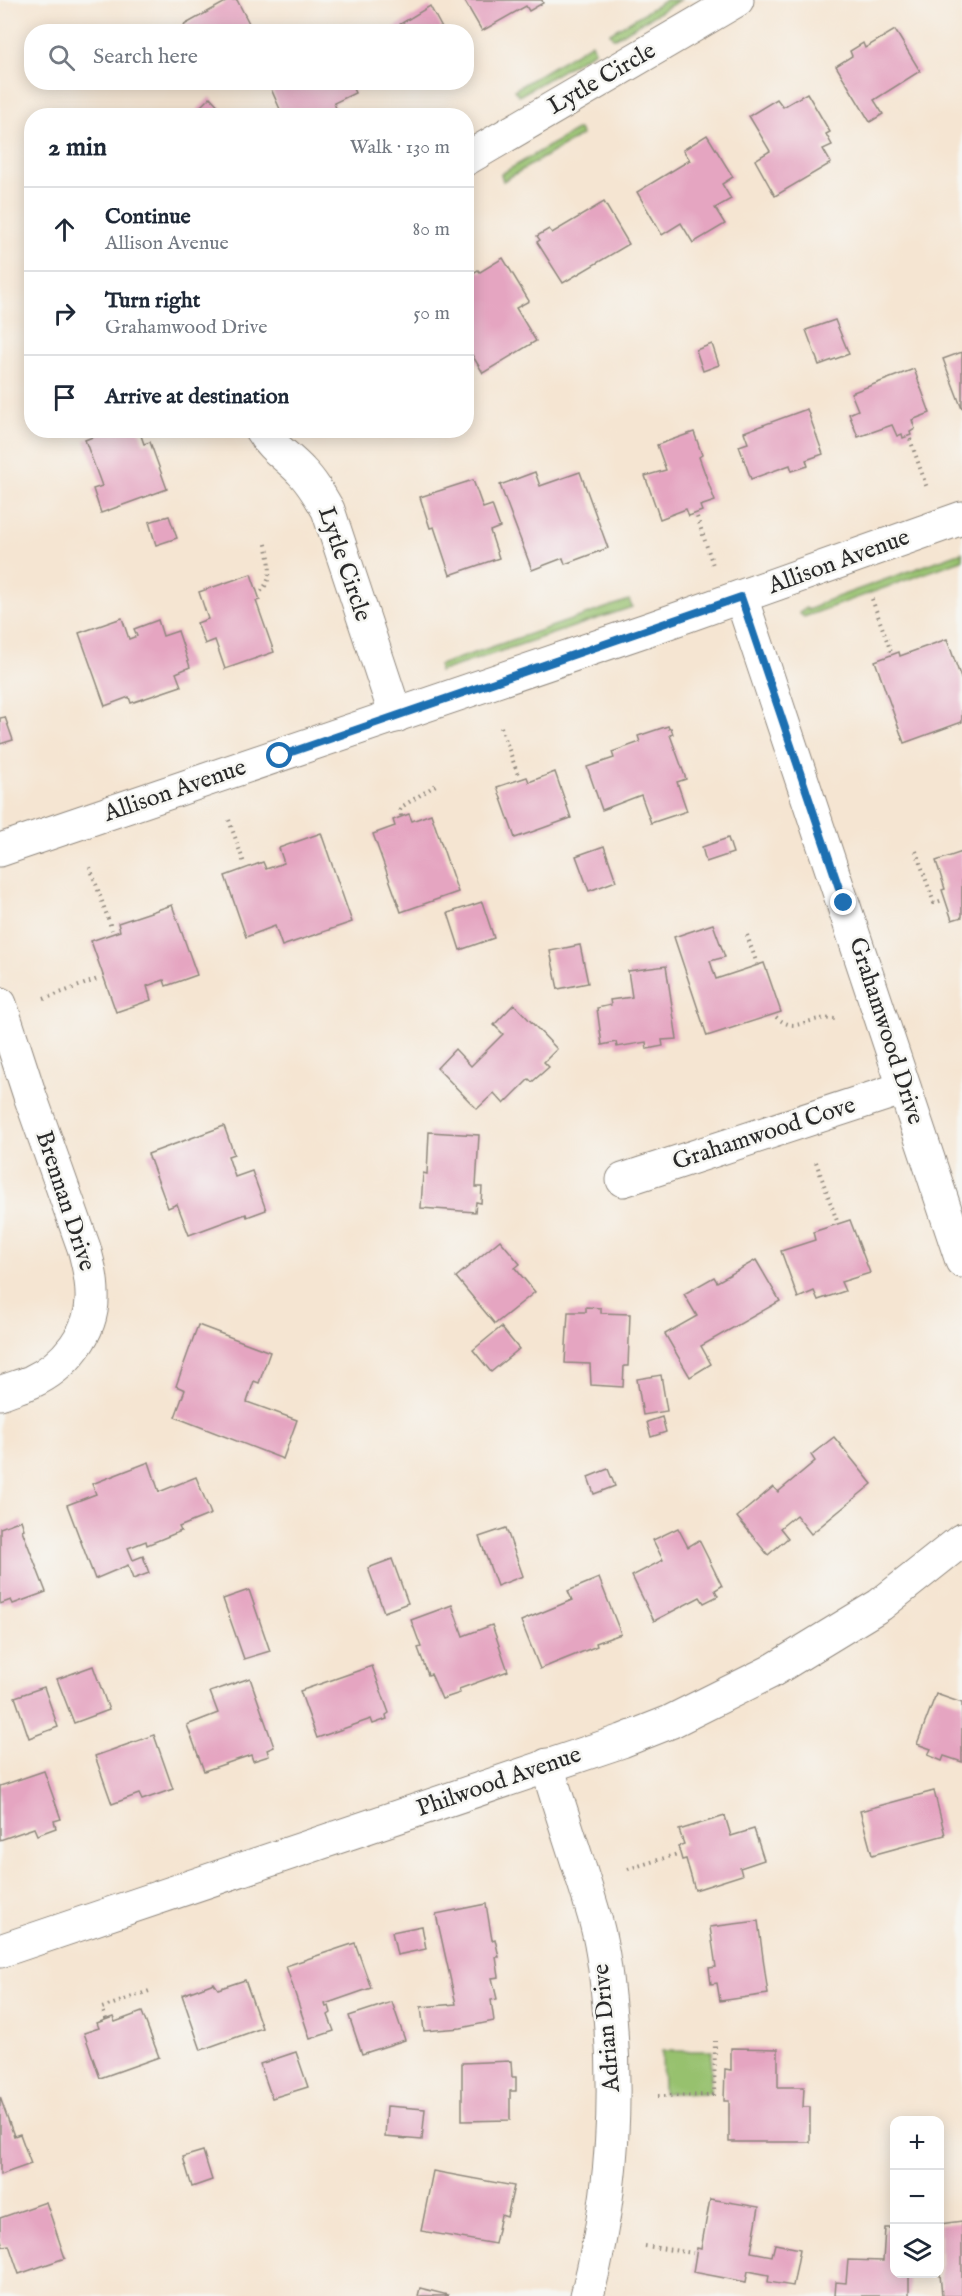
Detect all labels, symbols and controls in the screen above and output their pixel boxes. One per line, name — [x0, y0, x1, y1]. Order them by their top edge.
search box — [24, 24, 474, 90]
street label: Lytle Circle — [543, 36, 661, 122]
icon: search — [45, 41, 78, 74]
text: Search here — [93, 43, 198, 71]
text: 2 min — [48, 131, 107, 164]
text: Walk · 130 m — [350, 135, 450, 160]
text: Continue — [105, 203, 191, 231]
icon: ahead — [48, 213, 81, 246]
text: 80 m — [413, 217, 450, 242]
text: Allison Avenue — [105, 231, 229, 256]
text: Turn right — [105, 287, 200, 315]
icon: right — [48, 297, 81, 330]
text: 50 m — [413, 301, 450, 326]
text: Grahamwood Drive — [105, 315, 268, 340]
icon: arrive — [48, 381, 81, 414]
text: Arrive at destination — [105, 383, 289, 411]
street label: Lytle Circle — [310, 502, 378, 626]
street label: Allison Avenue — [763, 522, 914, 602]
route start — [266, 742, 292, 768]
street label: Allison Avenue — [99, 752, 250, 830]
route end — [830, 889, 856, 915]
street label: Grahamwood Drive — [841, 933, 931, 1129]
street label: Grahamwood Cove — [669, 1090, 859, 1178]
street label: Brennan Drive — [28, 1127, 102, 1275]
street label: Philwood Avenue — [413, 1739, 585, 1825]
street label: Adrian Drive — [586, 1963, 628, 2094]
map controls — [890, 2116, 944, 2278]
button: + — [890, 2116, 944, 2170]
button: − — [890, 2170, 944, 2224]
button: layers — [890, 2224, 944, 2278]

